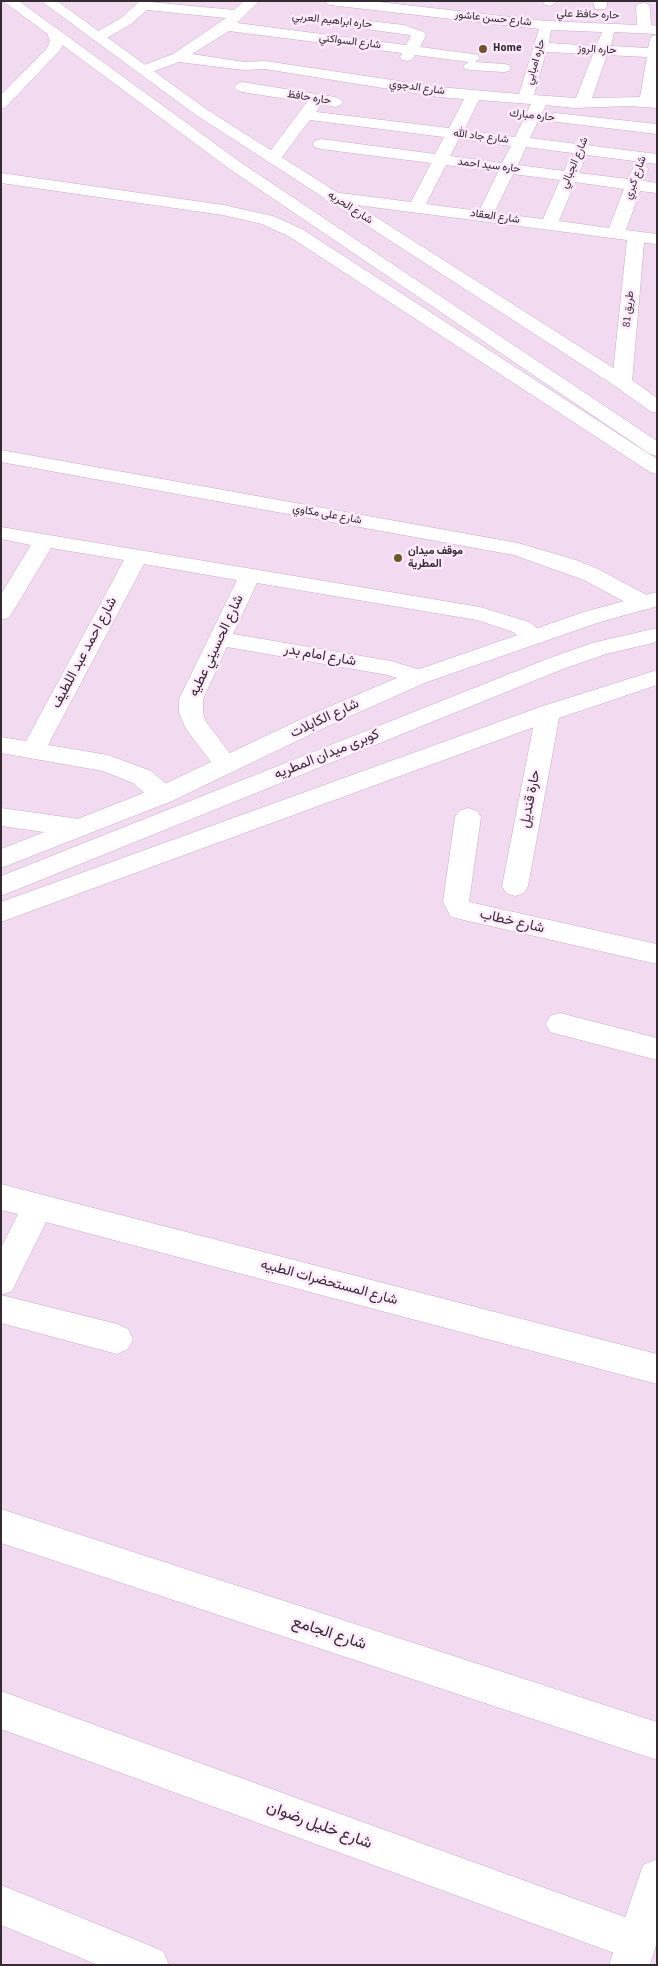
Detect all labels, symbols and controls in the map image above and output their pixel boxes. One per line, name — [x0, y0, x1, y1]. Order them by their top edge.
street label: حاره حافظ علي — [556, 7, 620, 23]
street label: شارع حسن عاشور — [454, 8, 532, 30]
street label: حاره ابراهيم العربي — [291, 10, 373, 32]
street label: شارع السواكني — [318, 32, 382, 52]
street label: حاره امبابي — [523, 38, 549, 86]
place label: Home — [493, 42, 522, 56]
street label: حاره الروز — [577, 42, 617, 58]
marker: Home — [477, 43, 489, 55]
street label: شارع الدجوي — [388, 78, 446, 98]
street label: حاره حافظ — [286, 88, 332, 108]
street label: حاره مبارك — [509, 107, 555, 125]
street label: شارع جاد الله — [452, 127, 510, 147]
street label: شارع الجبالي — [558, 135, 592, 191]
street label: شارع كبري — [622, 155, 650, 201]
street label: حاره سيد احمد — [457, 156, 521, 176]
street label: شارع الحريه — [325, 189, 375, 227]
street label: شارع العقاد — [469, 207, 521, 227]
street label: طريق 81 — [621, 290, 637, 328]
street label: شارع على مكاوي — [291, 502, 363, 528]
place label: موقف ميدان المطرية — [408, 545, 463, 571]
marker: موقف ميدان المطرية — [392, 552, 404, 564]
street label: شارع الحسيني عطيه — [186, 592, 248, 700]
street label: شارع احمد عبد اللطيف — [49, 595, 121, 711]
street label: شارع امام بدر — [283, 641, 357, 671]
street label: شارع الكابلات — [288, 696, 362, 742]
street label: كوبرى ميدان المطريه — [272, 726, 382, 784]
street label: حارة قنديل — [517, 769, 545, 829]
street label: شارع خطاب — [478, 906, 546, 938]
street label: شارع المستحضرات الطبيه — [259, 1257, 399, 1309]
street label: شارع الجامع — [289, 1613, 369, 1655]
street label: شارع خليل رضوان — [264, 1798, 374, 1854]

